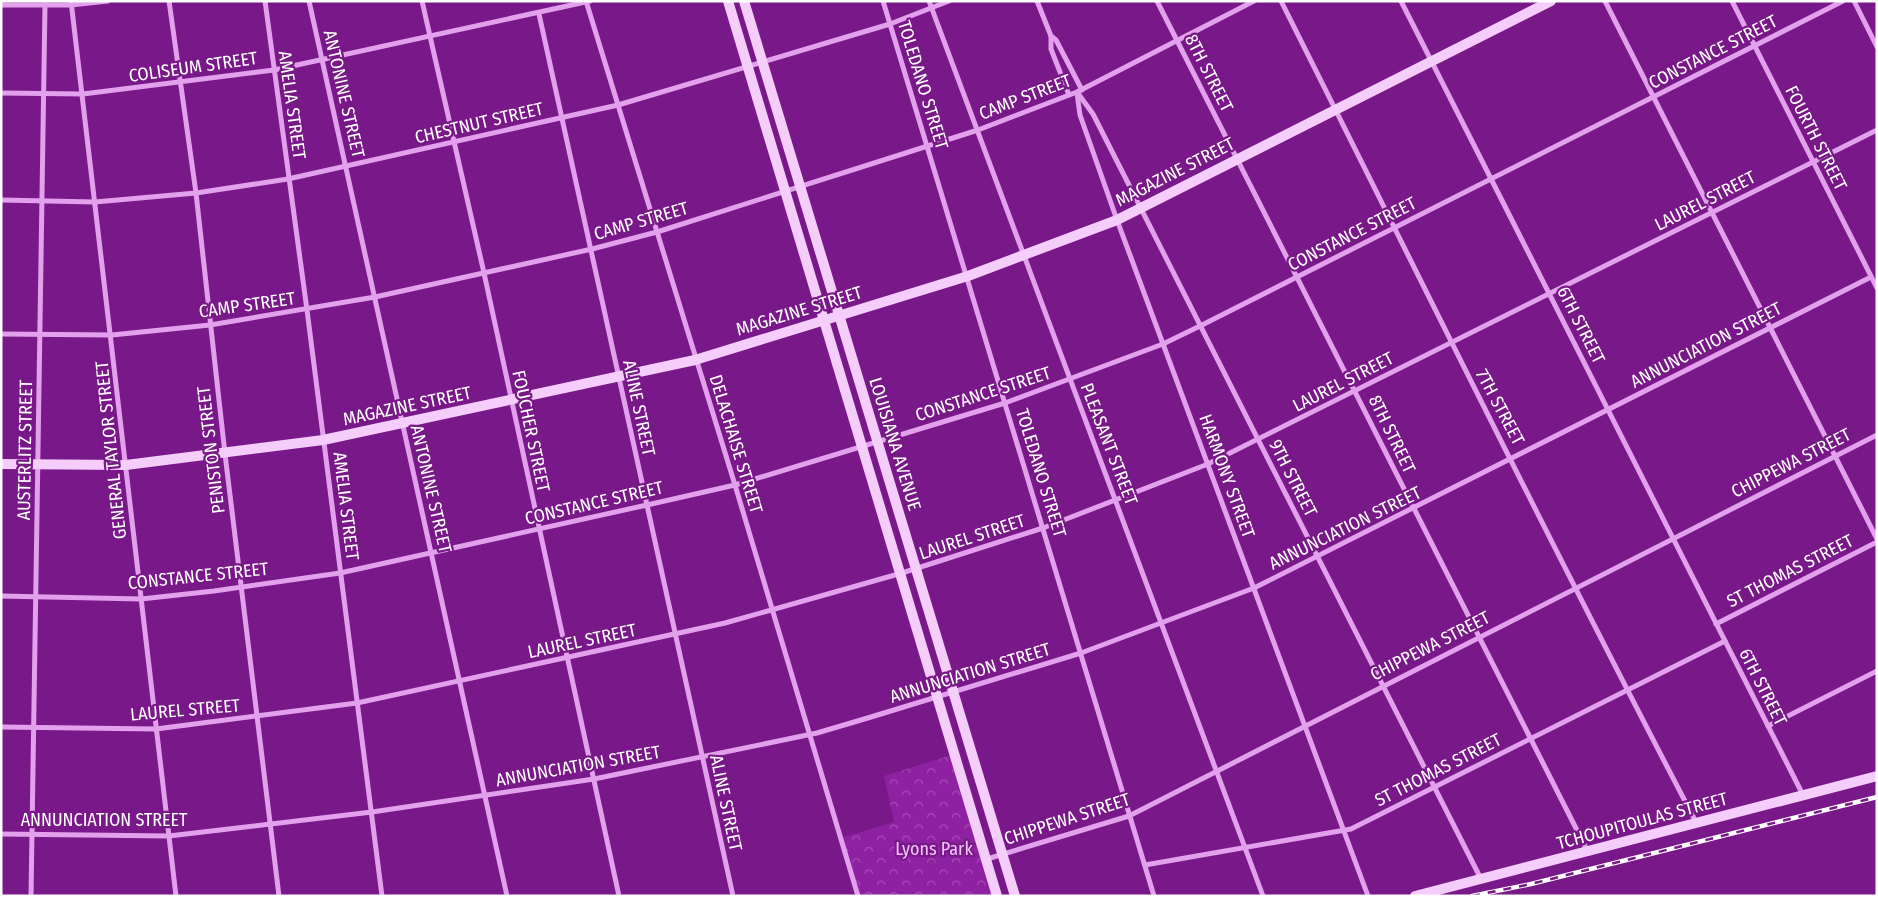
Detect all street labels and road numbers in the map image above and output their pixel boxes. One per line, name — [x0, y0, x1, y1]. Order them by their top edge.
street label: CONSTANCE STREET — [1645, 10, 1781, 94]
street label: TOLEDANO STREET — [893, 18, 953, 153]
street label: ANTONINE STREET — [319, 28, 370, 161]
street label: 8TH STREET — [1180, 31, 1238, 116]
street label: COLISEUM STREET — [127, 47, 259, 87]
street label: AMELIA STREET — [274, 49, 311, 161]
street label: CAMP STREET — [976, 69, 1075, 125]
street label: FOURTH STREET — [1780, 82, 1852, 194]
street label: CHESTNUT STREET — [413, 97, 546, 148]
street label: MAGAZINE STREET — [1112, 132, 1239, 211]
street label: LAUREL STREET — [1651, 166, 1760, 236]
street label: CONSTANCE STREET — [1284, 192, 1420, 276]
street label: CAMP STREET — [591, 197, 691, 245]
street label: MAGAZINE STREET — [733, 281, 865, 341]
street label: 6TH STREET — [1552, 283, 1610, 368]
street label: CAMP STREET — [197, 287, 297, 323]
street label: ANNUNCIATION STREET — [1627, 297, 1786, 393]
street label: LAUREL STREET — [1289, 347, 1398, 417]
street label: ALINE STREET — [618, 358, 660, 459]
street label: GENERAL TAYLOR STREET — [91, 359, 131, 540]
street label: CONSTANCE STREET — [913, 362, 1054, 426]
street label: 7TH STREET — [1471, 365, 1529, 449]
street label: FOUCHER STREET — [507, 368, 555, 495]
street label: DELACHAISE STREET — [704, 372, 768, 517]
street label: LOUISIANA AVENUE — [864, 375, 926, 513]
street label: AUSTERLITZ STREET — [13, 379, 37, 520]
street label: PLEASANT STREET — [1076, 380, 1143, 509]
street label: MAGAZINE STREET — [341, 382, 474, 430]
street label: PENISTON STREET — [192, 384, 230, 515]
street label: 8TH STREET — [1364, 391, 1421, 477]
street label: TOLEDANO STREET — [1011, 406, 1071, 541]
street label: HARMONY STREET — [1194, 411, 1260, 542]
street label: ANTONINE STREET — [406, 423, 457, 556]
street label: CHIPPEWA STREET — [1728, 423, 1855, 503]
street label: 9TH STREET — [1264, 436, 1322, 521]
street label: AMELIA STREET — [328, 451, 364, 562]
street label: CONSTANCE STREET — [523, 476, 666, 530]
street label: ANNUNCIATION STREET — [1265, 481, 1425, 574]
street label: LAUREL STREET — [916, 509, 1028, 564]
street label: ST THOMAS STREET — [1723, 529, 1857, 612]
street label: CONSTANCE STREET — [127, 558, 270, 594]
street label: CHIPPEWA STREET — [1367, 606, 1494, 686]
street label: LAUREL STREET — [526, 619, 639, 663]
street label: ANNUNCIATION STREET — [887, 638, 1054, 708]
street label: 6TH STREET — [1734, 645, 1792, 730]
street label: LAUREL STREET — [129, 694, 242, 726]
street label: ST THOMAS STREET — [1371, 728, 1505, 811]
street label: ANNUNCIATION STREET — [494, 741, 663, 791]
street label: ALINE STREET — [705, 753, 747, 854]
street label: TCHOUPITOULAS STREET — [1554, 787, 1730, 854]
street label: CHIPPEWA STREET — [1001, 788, 1133, 850]
street label: ANNUNCIATION STREET — [21, 809, 188, 831]

